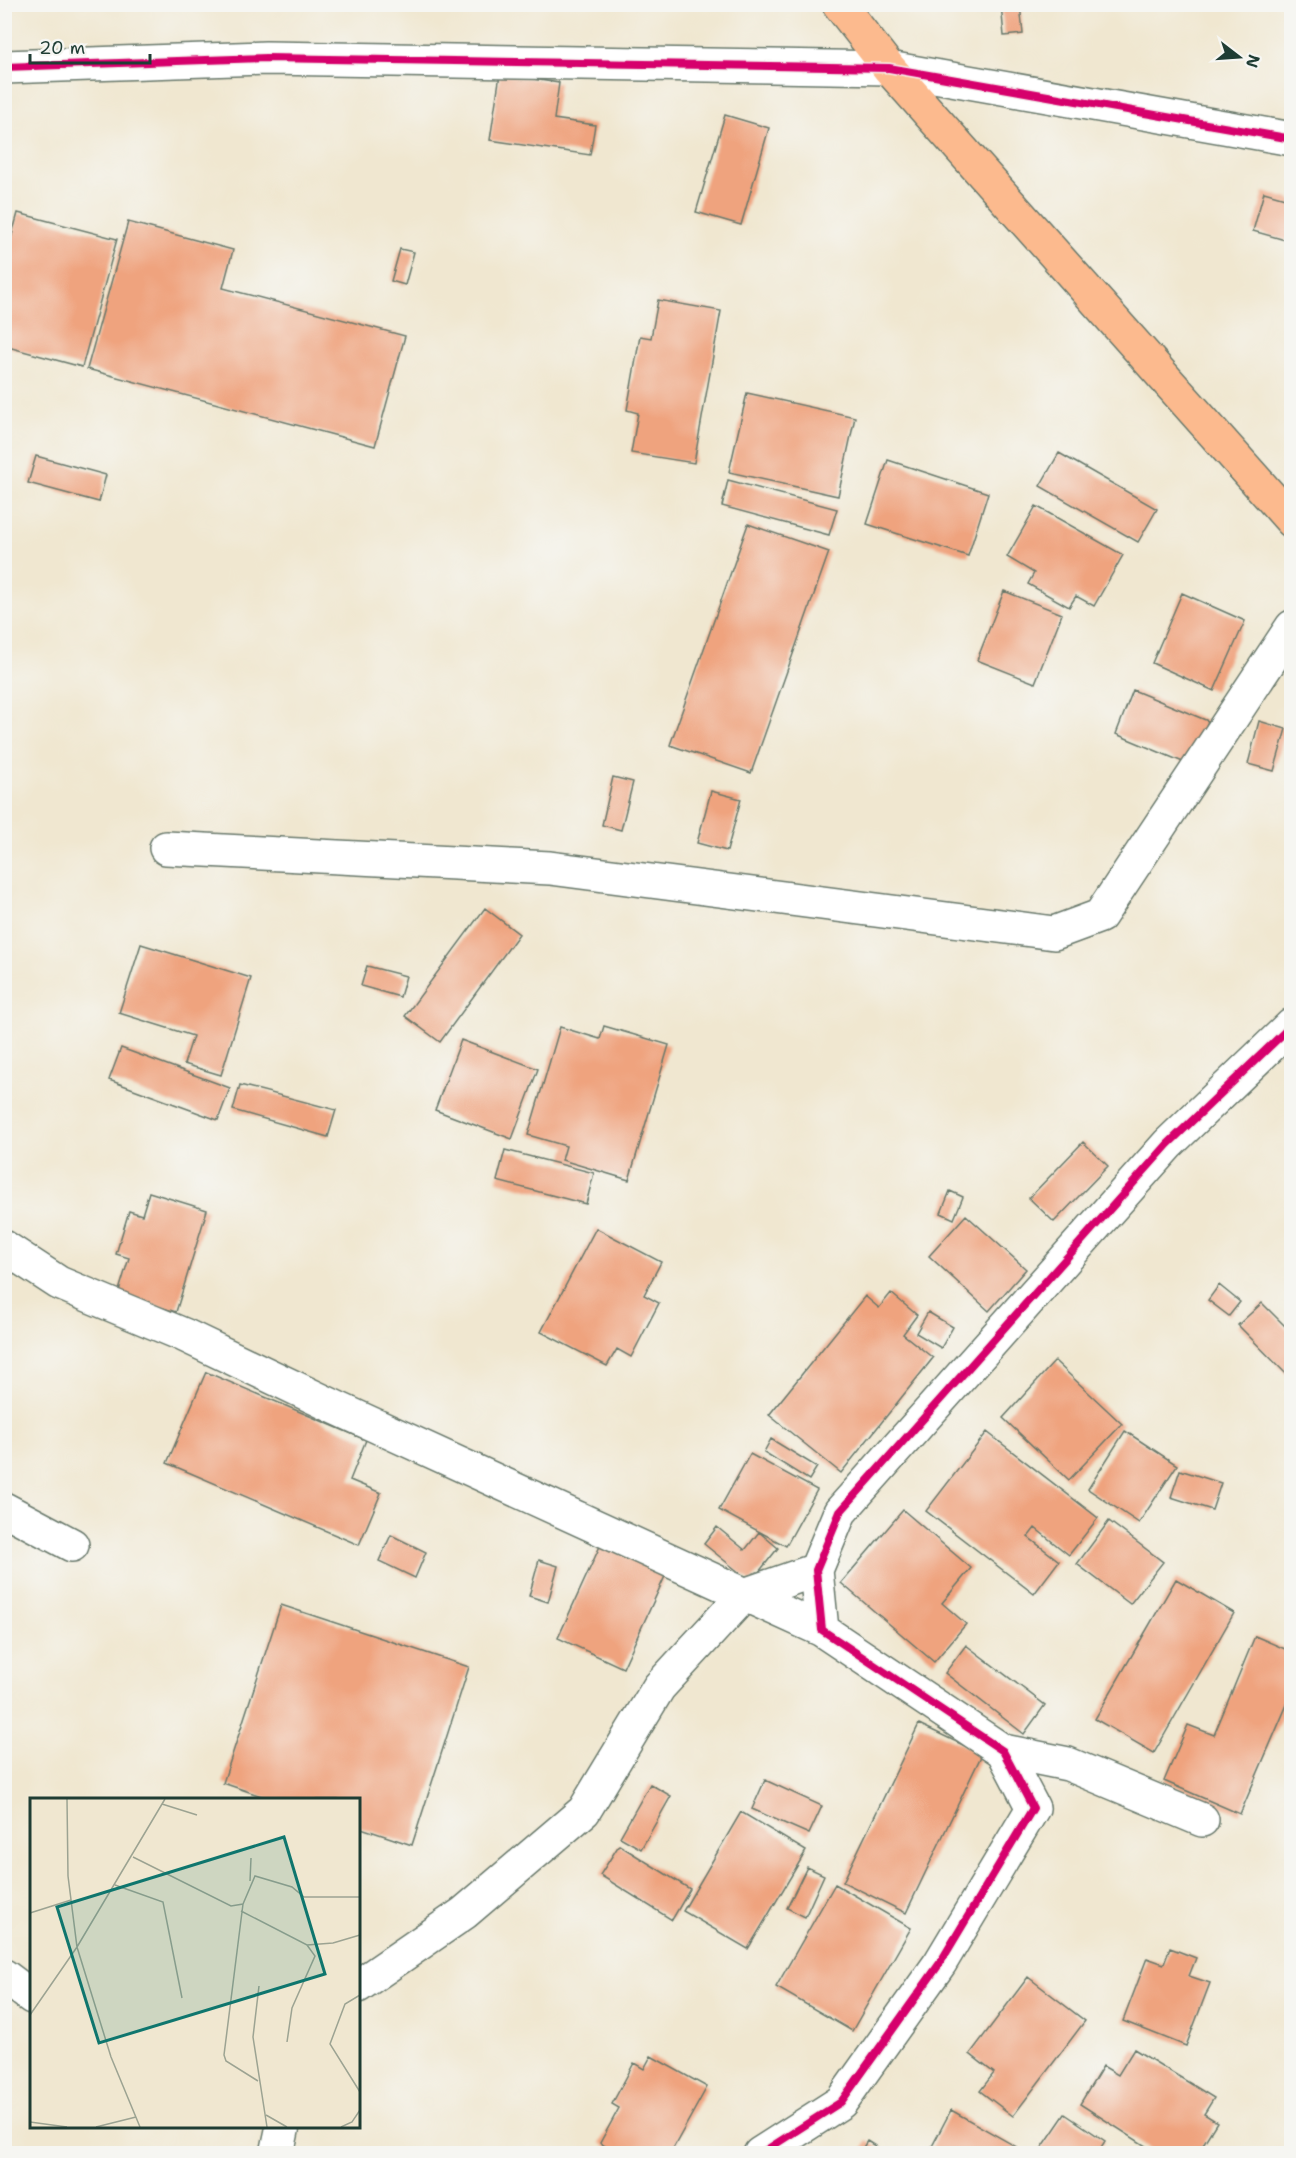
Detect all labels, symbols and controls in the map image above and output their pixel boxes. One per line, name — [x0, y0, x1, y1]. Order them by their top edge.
scale bar — [30, 27, 150, 65]
north arrow — [1209, 27, 1269, 87]
text: 20 m — [39, 36, 85, 60]
text: N — [1241, 52, 1265, 70]
inset map — [30, 1798, 360, 2128]

